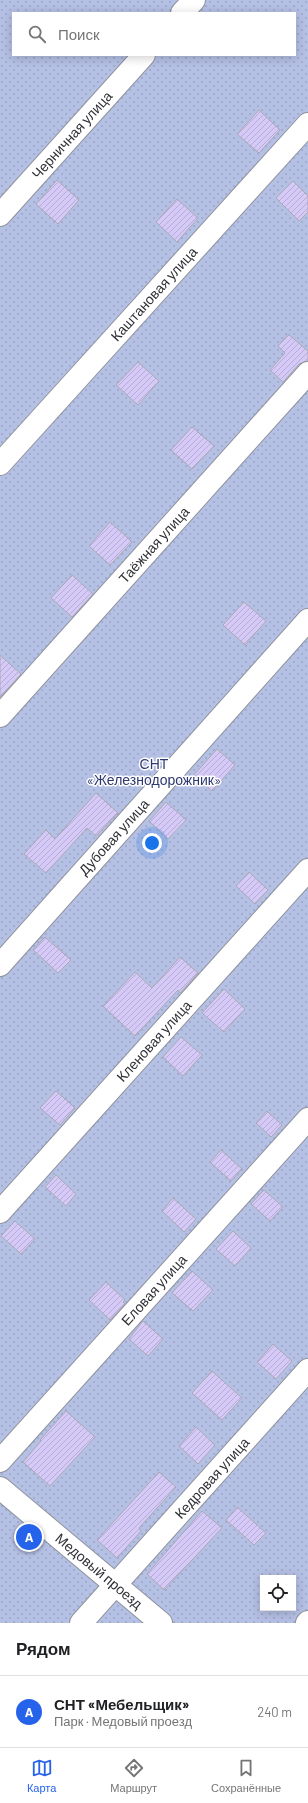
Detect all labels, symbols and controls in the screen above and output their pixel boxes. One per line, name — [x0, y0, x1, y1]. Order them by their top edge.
search box — [12, 12, 296, 56]
icon: search — [26, 23, 48, 45]
text: Поиск — [58, 25, 100, 43]
street label: Черничная улица — [28, 87, 116, 182]
street label: Каштановая улица — [107, 243, 200, 344]
street label: Таёжная улица — [115, 503, 193, 586]
park label: СНТ «Железнодорожник» — [87, 755, 221, 788]
street label: Дубовая улица — [75, 795, 152, 878]
your location — [142, 833, 162, 853]
street label: Кленовая улица — [113, 996, 195, 1085]
street label: Еловая улица — [117, 1251, 190, 1329]
street label: Кедровая улица — [171, 1433, 253, 1522]
pin: A — [16, 1522, 42, 1552]
street label: Медовый проезд — [52, 1529, 146, 1612]
map controls — [260, 1575, 296, 1611]
button: locate — [260, 1575, 296, 1611]
text: Рядом — [16, 1638, 71, 1658]
text: СНТ «Мебельщик» — [54, 1695, 189, 1713]
text: A — [25, 1704, 33, 1720]
text: 240 m — [257, 1704, 292, 1720]
text: Парк · Медовый проезд — [54, 1713, 192, 1729]
tab: Карта — [27, 1757, 56, 1794]
tab: Маршрут — [110, 1757, 157, 1794]
tab: Сохранённые — [211, 1757, 281, 1794]

